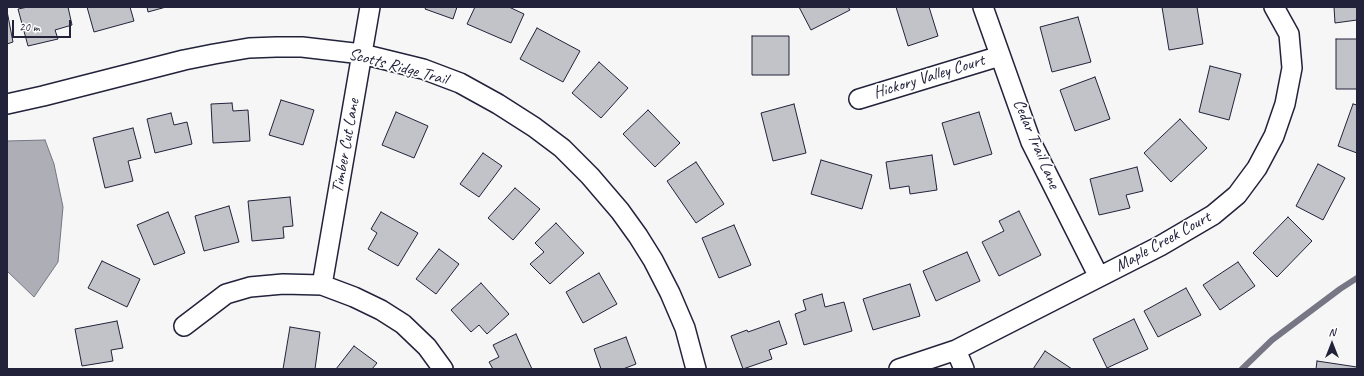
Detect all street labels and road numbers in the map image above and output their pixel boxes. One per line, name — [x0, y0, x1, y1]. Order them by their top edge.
street label: Scotts Ridge Trail — [346, 44, 450, 90]
street label: Hickory Valley Court — [871, 50, 987, 104]
street label: Cedar Trail Lane — [1008, 96, 1064, 192]
street label: Timber Cut Lane — [328, 97, 364, 195]
street label: Maple Creek Court — [1112, 207, 1214, 277]

